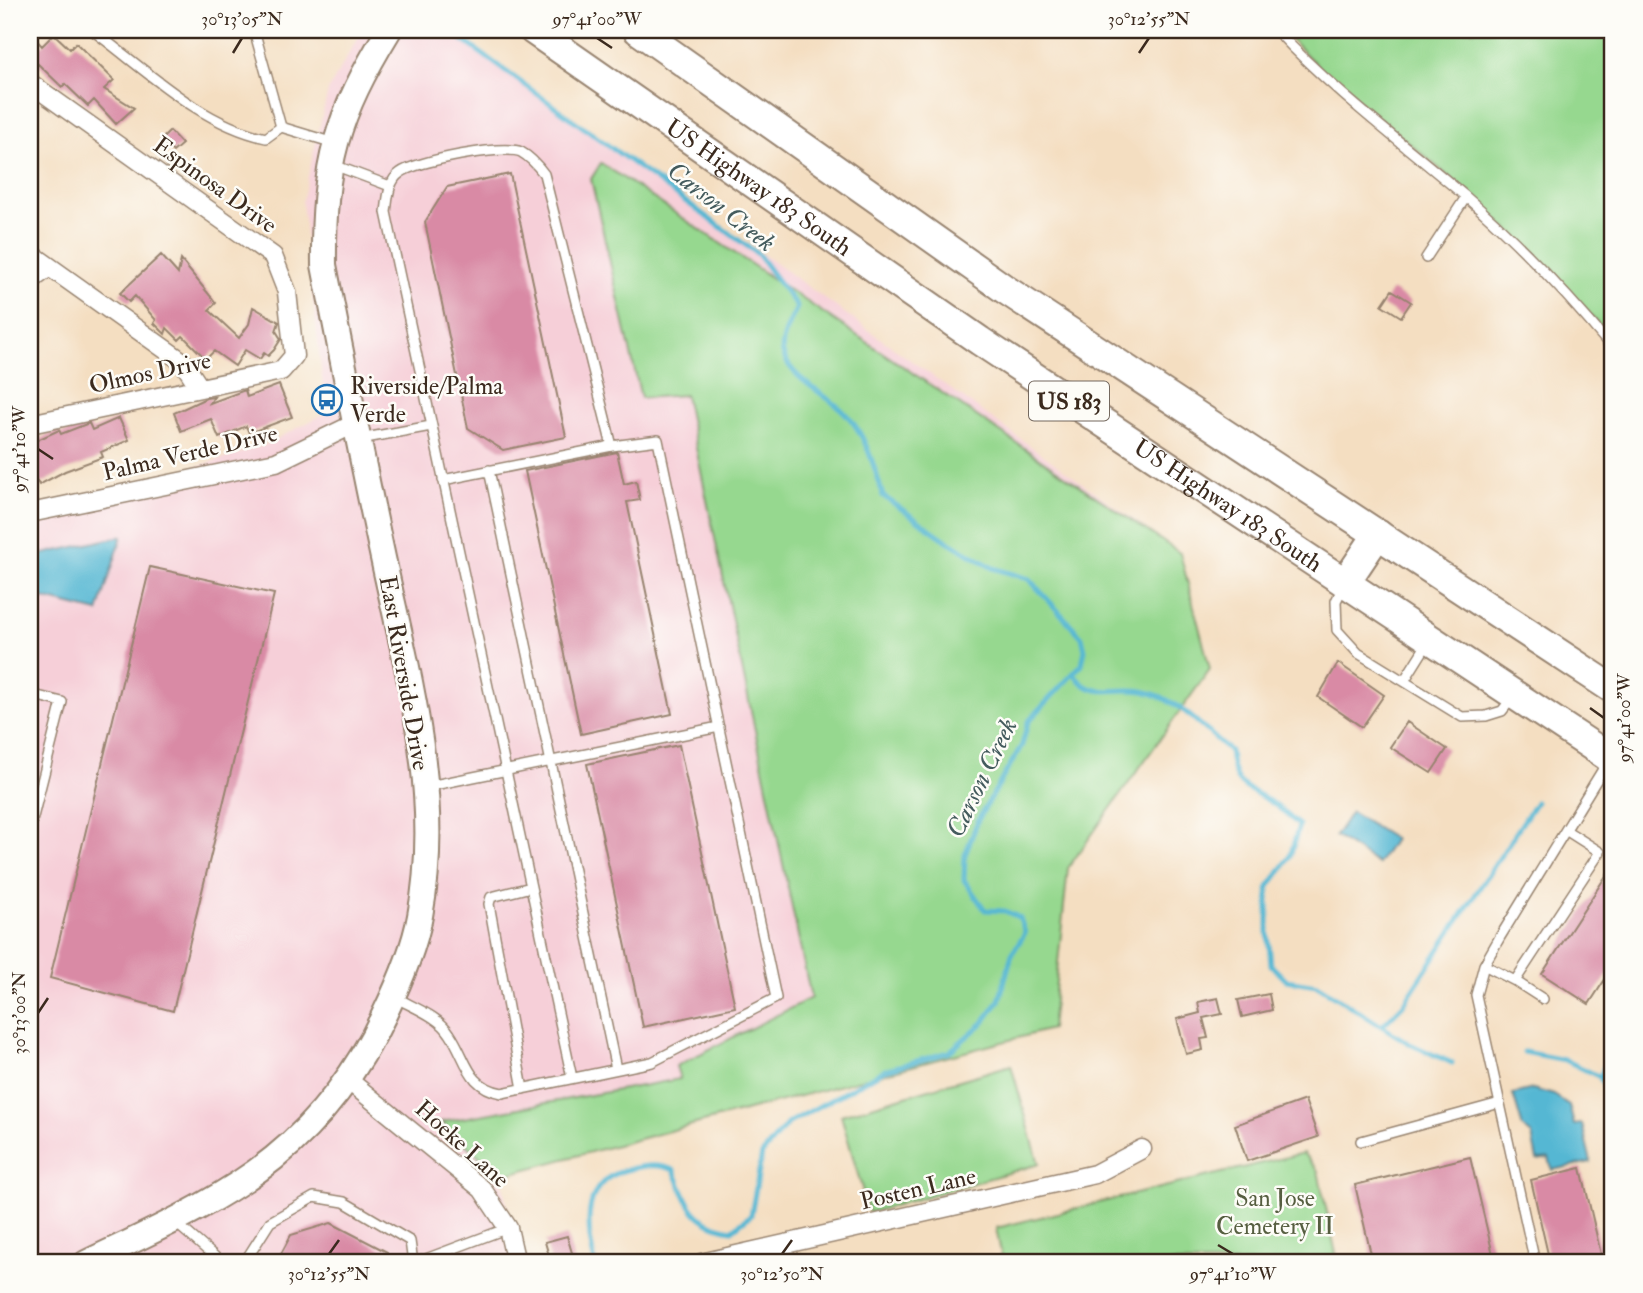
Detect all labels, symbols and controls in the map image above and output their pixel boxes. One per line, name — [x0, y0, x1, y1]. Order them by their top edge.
text: 30°13'05"N — [201, 8, 283, 31]
text: 97°41'00"W — [550, 8, 642, 31]
text: 30°12'55"N — [1108, 8, 1190, 31]
street label: US Highway 183 South — [659, 111, 858, 263]
street label: Espinosa Drive — [147, 130, 283, 240]
water label: Carson Creek — [660, 155, 782, 259]
street label: Olmos Drive — [86, 345, 214, 401]
place label: Riverside/Palma Verde — [350, 371, 504, 430]
road number: US 183 — [1029, 382, 1109, 420]
bus stop icon: Riverside/Palma Verde — [310, 383, 344, 417]
text: 97°41'10"W — [8, 405, 31, 494]
street label: Palma Verde Drive — [99, 418, 281, 488]
street label: US Highway 183 South — [1128, 431, 1329, 579]
street label: East Riverside Drive — [372, 573, 436, 773]
text: 97°41'00"W — [1613, 673, 1636, 765]
water label: Carson Creek — [939, 713, 1025, 843]
text: 30°13'00"N — [8, 972, 31, 1054]
street label: Hoeke Lane — [408, 1093, 516, 1195]
street label: Posten Lane — [857, 1161, 979, 1217]
park label: San Jose Cemetery II — [1216, 1183, 1334, 1242]
text: 30°12'55"N — [288, 1263, 370, 1286]
text: 30°12'50"N — [740, 1263, 824, 1286]
text: 97°41'10"W — [1188, 1263, 1277, 1286]

